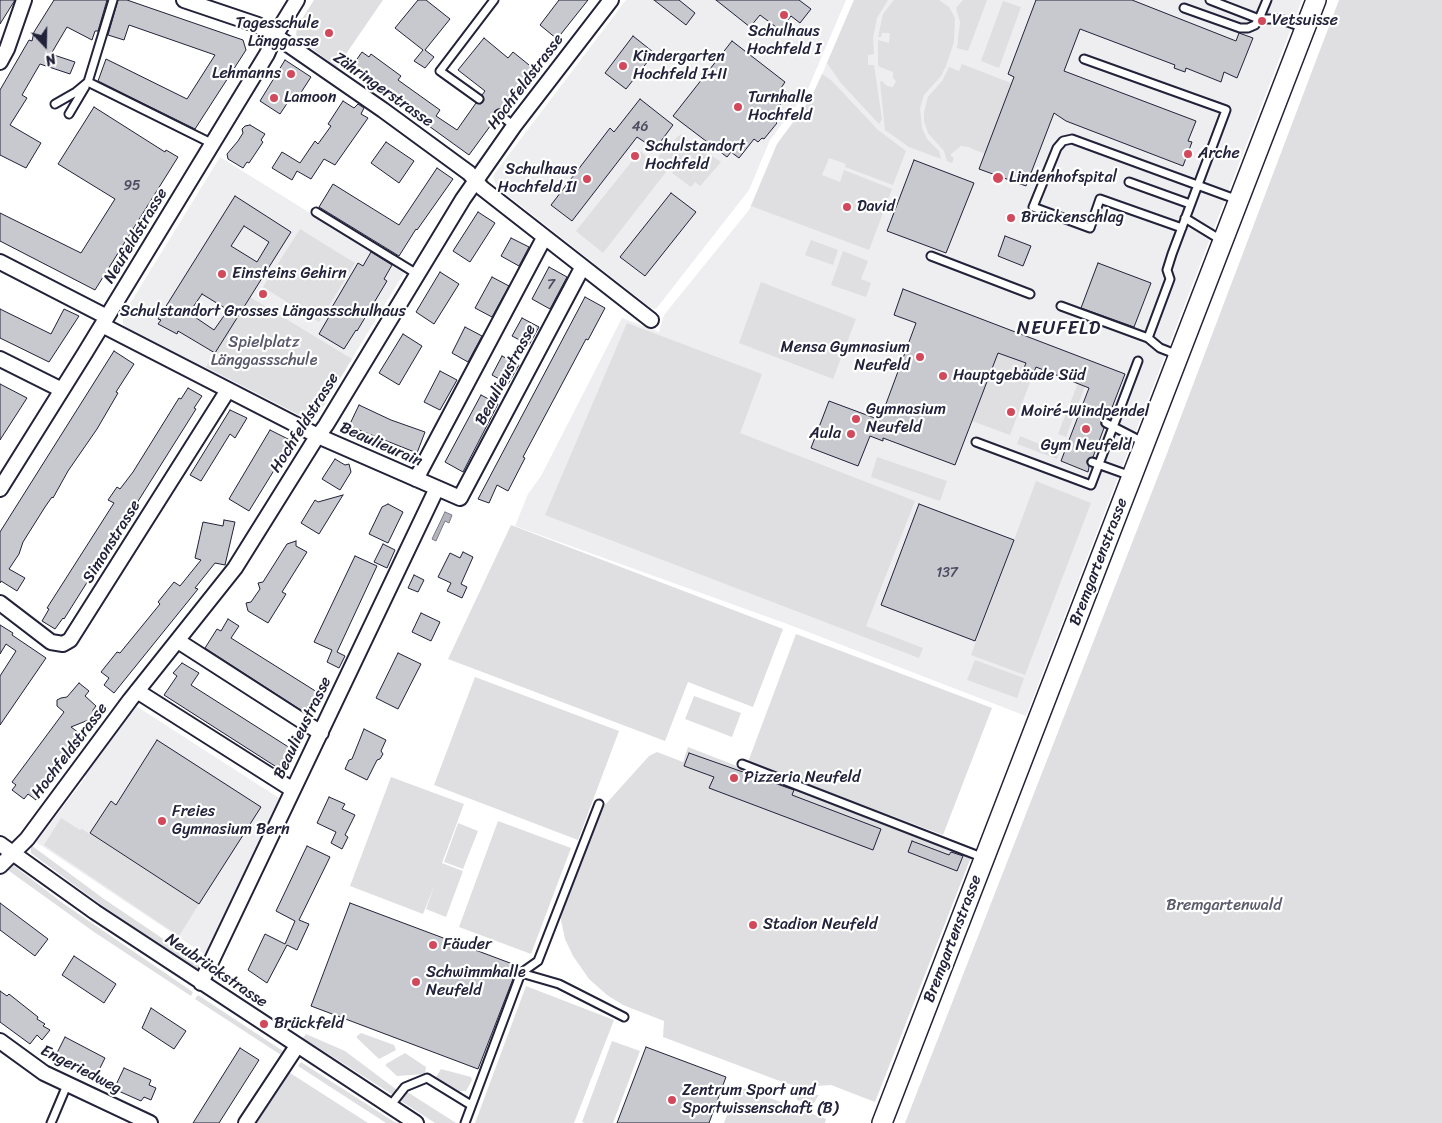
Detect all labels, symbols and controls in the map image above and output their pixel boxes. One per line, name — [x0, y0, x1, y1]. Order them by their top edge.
marker: Schulhaus Hochfeld I — [778, 9, 790, 21]
place label: Vetsuisse — [1272, 11, 1338, 31]
place label: Tagesschule Länggasse — [236, 14, 319, 52]
marker: Vetsuisse — [1256, 15, 1268, 27]
north arrow — [20, 20, 70, 70]
place label: Schulhaus Hochfeld I — [747, 22, 821, 60]
marker: Tagesschule Länggasse — [323, 27, 335, 39]
street label: Hochfeldstrasse — [484, 31, 568, 133]
text: N — [42, 46, 60, 73]
place label: Kindergarten Hochfeld I+II — [633, 47, 727, 85]
street label: Zähringerstrasse — [329, 48, 437, 132]
marker: Kindergarten Hochfeld I+II — [617, 60, 629, 72]
place label: Lehmanns — [212, 64, 281, 84]
marker: Lehmanns — [285, 68, 297, 80]
place label: Lamoon — [284, 88, 336, 108]
place label: Turnhalle Hochfeld — [748, 88, 812, 126]
marker: Lamoon — [268, 92, 280, 104]
marker: Turnhalle Hochfeld — [732, 101, 744, 113]
house number: 46 — [632, 119, 648, 135]
place label: Schulstandort Hochfeld — [645, 137, 745, 175]
place label: Arche — [1198, 144, 1240, 164]
marker: Arche — [1182, 148, 1194, 160]
marker: Schulstandort Hochfeld — [629, 150, 641, 162]
place label: Schulhaus Hochfeld II — [498, 160, 577, 198]
place label: Lindenhofspital — [1009, 168, 1117, 188]
marker: Lindenhofspital — [991, 171, 1005, 185]
marker: Schulhaus Hochfeld II — [581, 173, 593, 185]
house number: 95 — [123, 178, 141, 194]
street label: Neufeldstrasse — [100, 185, 172, 287]
place label: David — [857, 197, 895, 217]
marker: David — [841, 201, 853, 213]
place label: Brückenschlag — [1021, 208, 1124, 228]
marker: Brückenschlag — [1005, 212, 1017, 224]
place label: Einsteins Gehirn — [232, 264, 347, 284]
marker: Einsteins Gehirn — [216, 268, 228, 280]
house number: 7 — [547, 277, 555, 293]
marker: Schulstandort Grosses Längassschulhaus — [257, 288, 269, 300]
place label: Schulstandort Grosses Längassschulhaus — [120, 302, 406, 322]
district label: NEUFELD — [1016, 318, 1102, 340]
street label: Beaulieustrasse — [471, 321, 541, 429]
park label: Spielplatz Länggassschule — [211, 333, 317, 371]
place label: Mensa Gymnasium Neufeld — [781, 338, 910, 376]
marker: Mensa Gymnasium Neufeld — [914, 351, 926, 363]
place label: Hauptgebäude Süd — [953, 366, 1085, 386]
street label: Hochfeldstrasse — [267, 369, 343, 477]
marker: Hauptgebäude Süd — [937, 370, 949, 382]
place label: Gymnasium Neufeld — [866, 400, 946, 438]
place label: Moiré-Windpendel — [1021, 402, 1149, 422]
marker: Moiré-Windpendel — [1005, 406, 1017, 418]
marker: Gymnasium Neufeld — [850, 413, 862, 425]
street label: Beaulieurain — [337, 418, 425, 472]
marker: Gym Neufeld — [1080, 423, 1092, 435]
place label: Aula — [809, 424, 841, 444]
marker: Aula — [845, 428, 857, 440]
place label: Gym Neufeld — [1041, 436, 1131, 456]
street label: Bremgartenstrasse — [1066, 495, 1132, 629]
street label: Simonstrasse — [79, 497, 145, 587]
house number: 137 — [936, 565, 958, 581]
street label: Beaulieustrasse — [270, 674, 336, 782]
street label: Hochfeldstrasse — [28, 700, 112, 802]
place label: Pizzeria Neufeld — [744, 768, 860, 788]
marker: Pizzeria Neufeld — [728, 772, 740, 784]
place label: Freies Gymnasium Bern — [172, 802, 290, 840]
marker: Freies Gymnasium Bern — [156, 815, 168, 827]
street label: Bremgartenstrasse — [920, 872, 986, 1006]
park label: Bremgartenwald — [1166, 896, 1282, 916]
place label: Stadion Neufeld — [763, 915, 877, 935]
marker: Stadion Neufeld — [747, 919, 759, 931]
street label: Neubrückstrasse — [161, 930, 271, 1012]
place label: Fäuder — [443, 935, 492, 955]
marker: Fäuder — [427, 939, 439, 951]
place label: Schwimmhalle Neufeld — [426, 963, 526, 1001]
marker: Schwimmhalle Neufeld — [410, 976, 422, 988]
place label: Brückfeld — [274, 1014, 344, 1034]
marker: Brückfeld — [258, 1018, 270, 1030]
street label: Engeriedweg — [37, 1041, 125, 1099]
place label: Zentrum Sport und Sportwissenschaft (B) — [682, 1081, 838, 1119]
marker: Zentrum Sport und Sportwissenschaft (B) — [666, 1094, 678, 1106]

